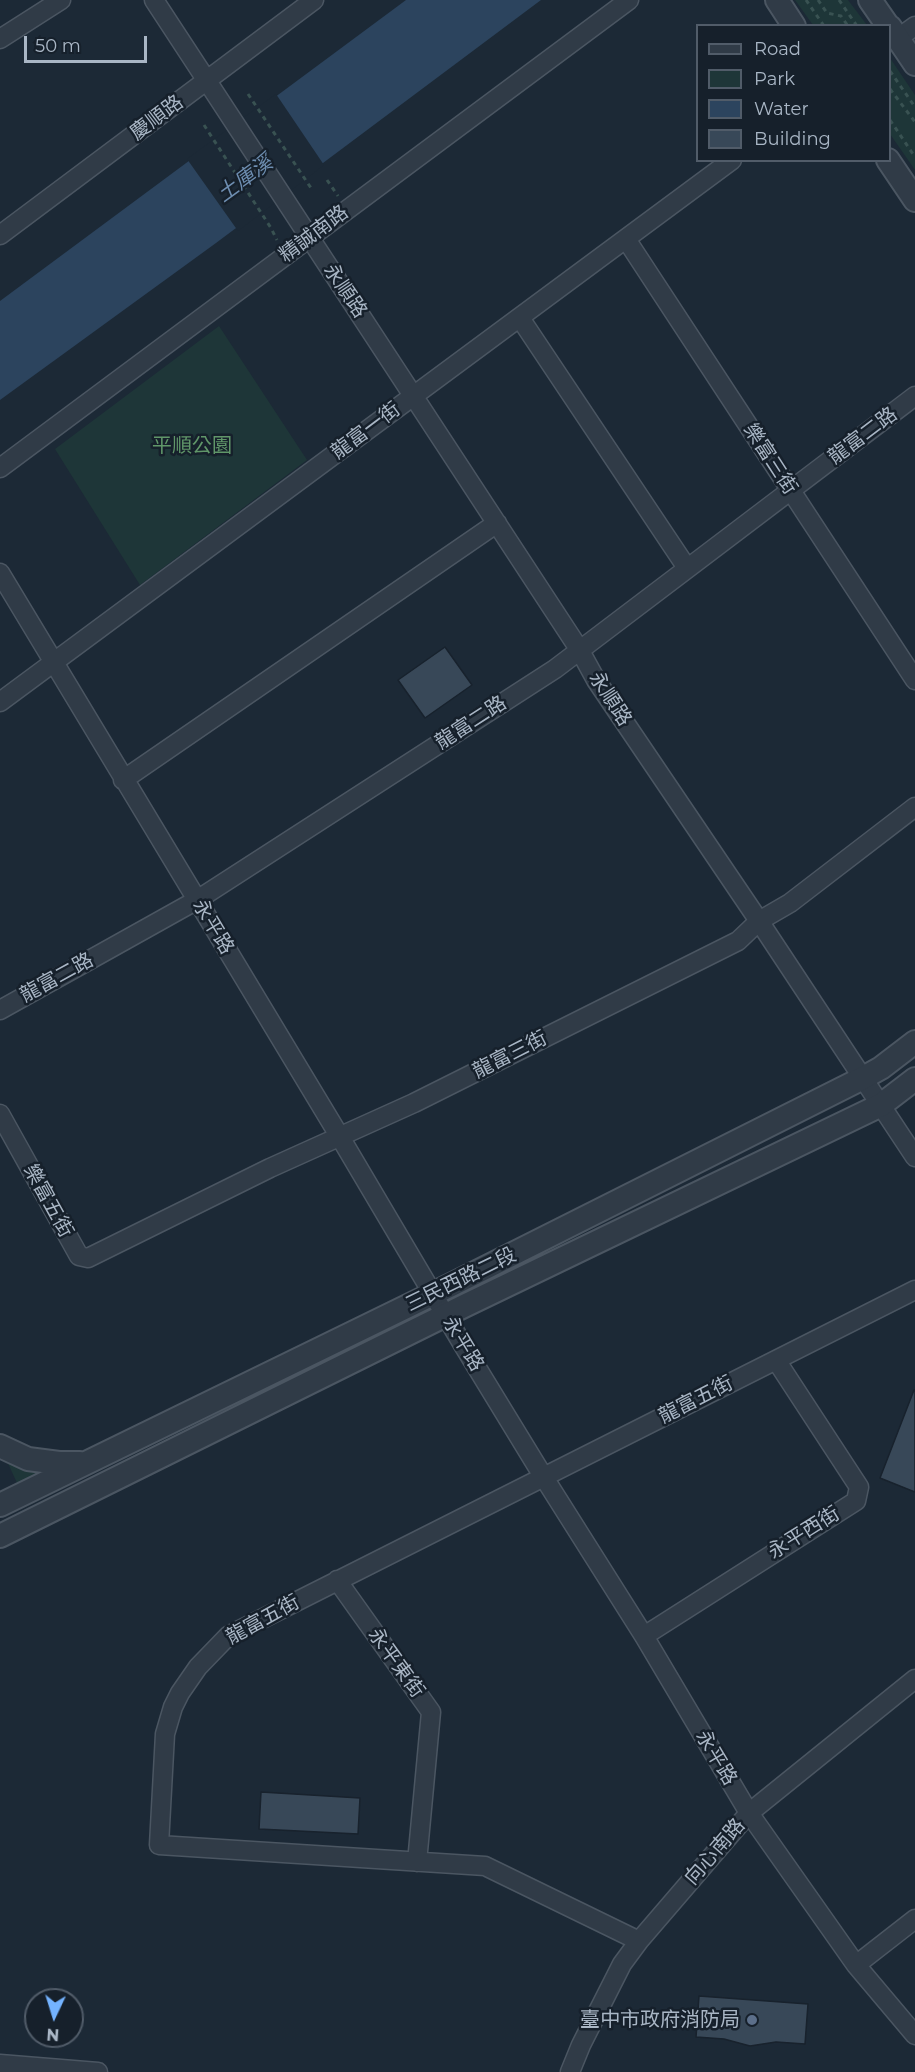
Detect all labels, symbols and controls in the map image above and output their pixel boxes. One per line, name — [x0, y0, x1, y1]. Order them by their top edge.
scale bar — [27, 24, 150, 62]
legend — [696, 24, 891, 162]
text: 50 m — [35, 35, 81, 57]
text: Road — [754, 38, 801, 60]
text: Park — [754, 68, 795, 90]
street label: 慶順路 — [126, 90, 188, 146]
text: Water — [754, 98, 809, 120]
text: Building — [754, 128, 831, 150]
water label: 土庫溪 — [212, 150, 278, 208]
street label: 精誠南路 — [275, 200, 353, 268]
street label: 永順路 — [318, 259, 372, 323]
street label: 龍富一街 — [327, 397, 405, 465]
street label: 龍富二路 — [824, 402, 902, 470]
street label: 樂富三街 — [738, 419, 802, 499]
park label: 平順公園 — [152, 434, 232, 458]
street label: 永順路 — [584, 667, 636, 731]
street label: 龍富二路 — [431, 691, 511, 755]
street label: 永平路 — [187, 895, 239, 959]
street label: 龍富二路 — [16, 948, 98, 1008]
street label: 龍富三街 — [469, 1026, 551, 1084]
street label: 樂富五街 — [18, 1160, 78, 1242]
street label: 三民西路二段 — [402, 1243, 520, 1317]
street label: 永平路 — [437, 1312, 489, 1376]
street label: 龍富五街 — [655, 1371, 737, 1429]
street label: 永平西街 — [764, 1502, 844, 1564]
street label: 龍富五街 — [222, 1590, 304, 1650]
street label: 永平東街 — [363, 1624, 429, 1702]
street label: 永平路 — [690, 1726, 742, 1790]
street label: 向心南路 — [680, 1814, 750, 1890]
north arrow — [24, 1988, 84, 2048]
place label: 臺中市政府消防局 — [580, 2008, 740, 2032]
marker: 臺中市政府消防局 — [745, 2013, 759, 2027]
text: N — [46, 2025, 60, 2044]

